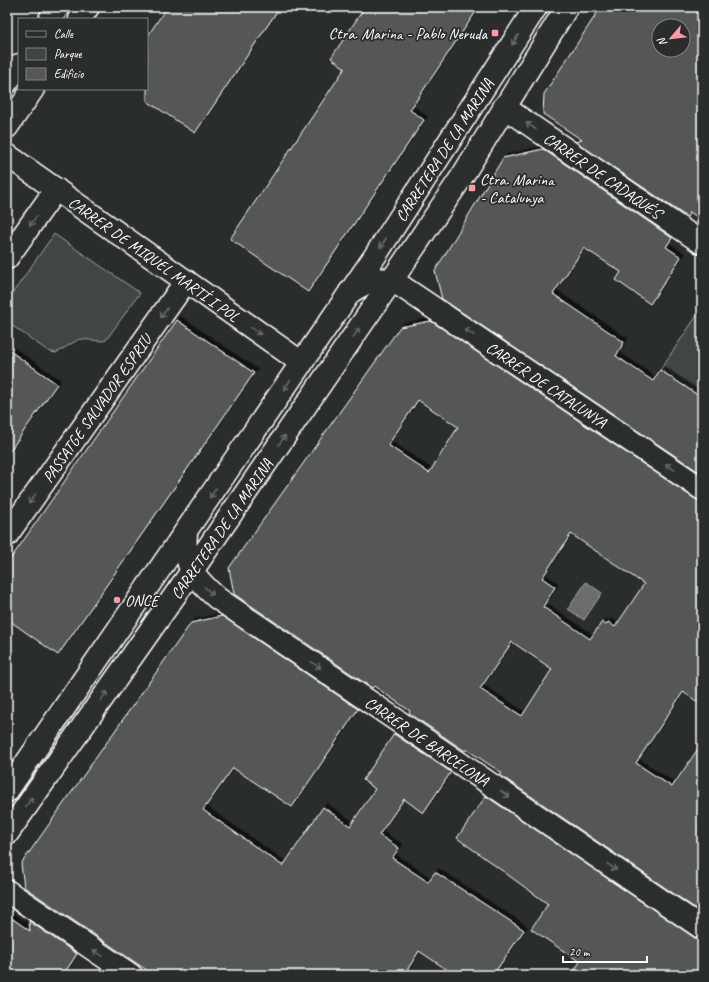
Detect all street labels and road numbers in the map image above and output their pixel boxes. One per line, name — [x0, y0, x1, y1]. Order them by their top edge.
street label: CARRETERA DE LA MARINA — [391, 74, 499, 225]
street label: CARRER DE CADAQUÉS — [540, 128, 668, 225]
street label: CARRER DE MIQUEL MARTÍ I POL — [64, 192, 243, 327]
street label: PASSATGE SALVADOR ESPRIU — [38, 329, 157, 487]
street label: CARRER DE CATALUNYA — [482, 337, 611, 433]
street label: CARRETERA DE LA MARINA — [166, 454, 278, 603]
street label: CARRER DE BARCELONA — [361, 693, 493, 791]

